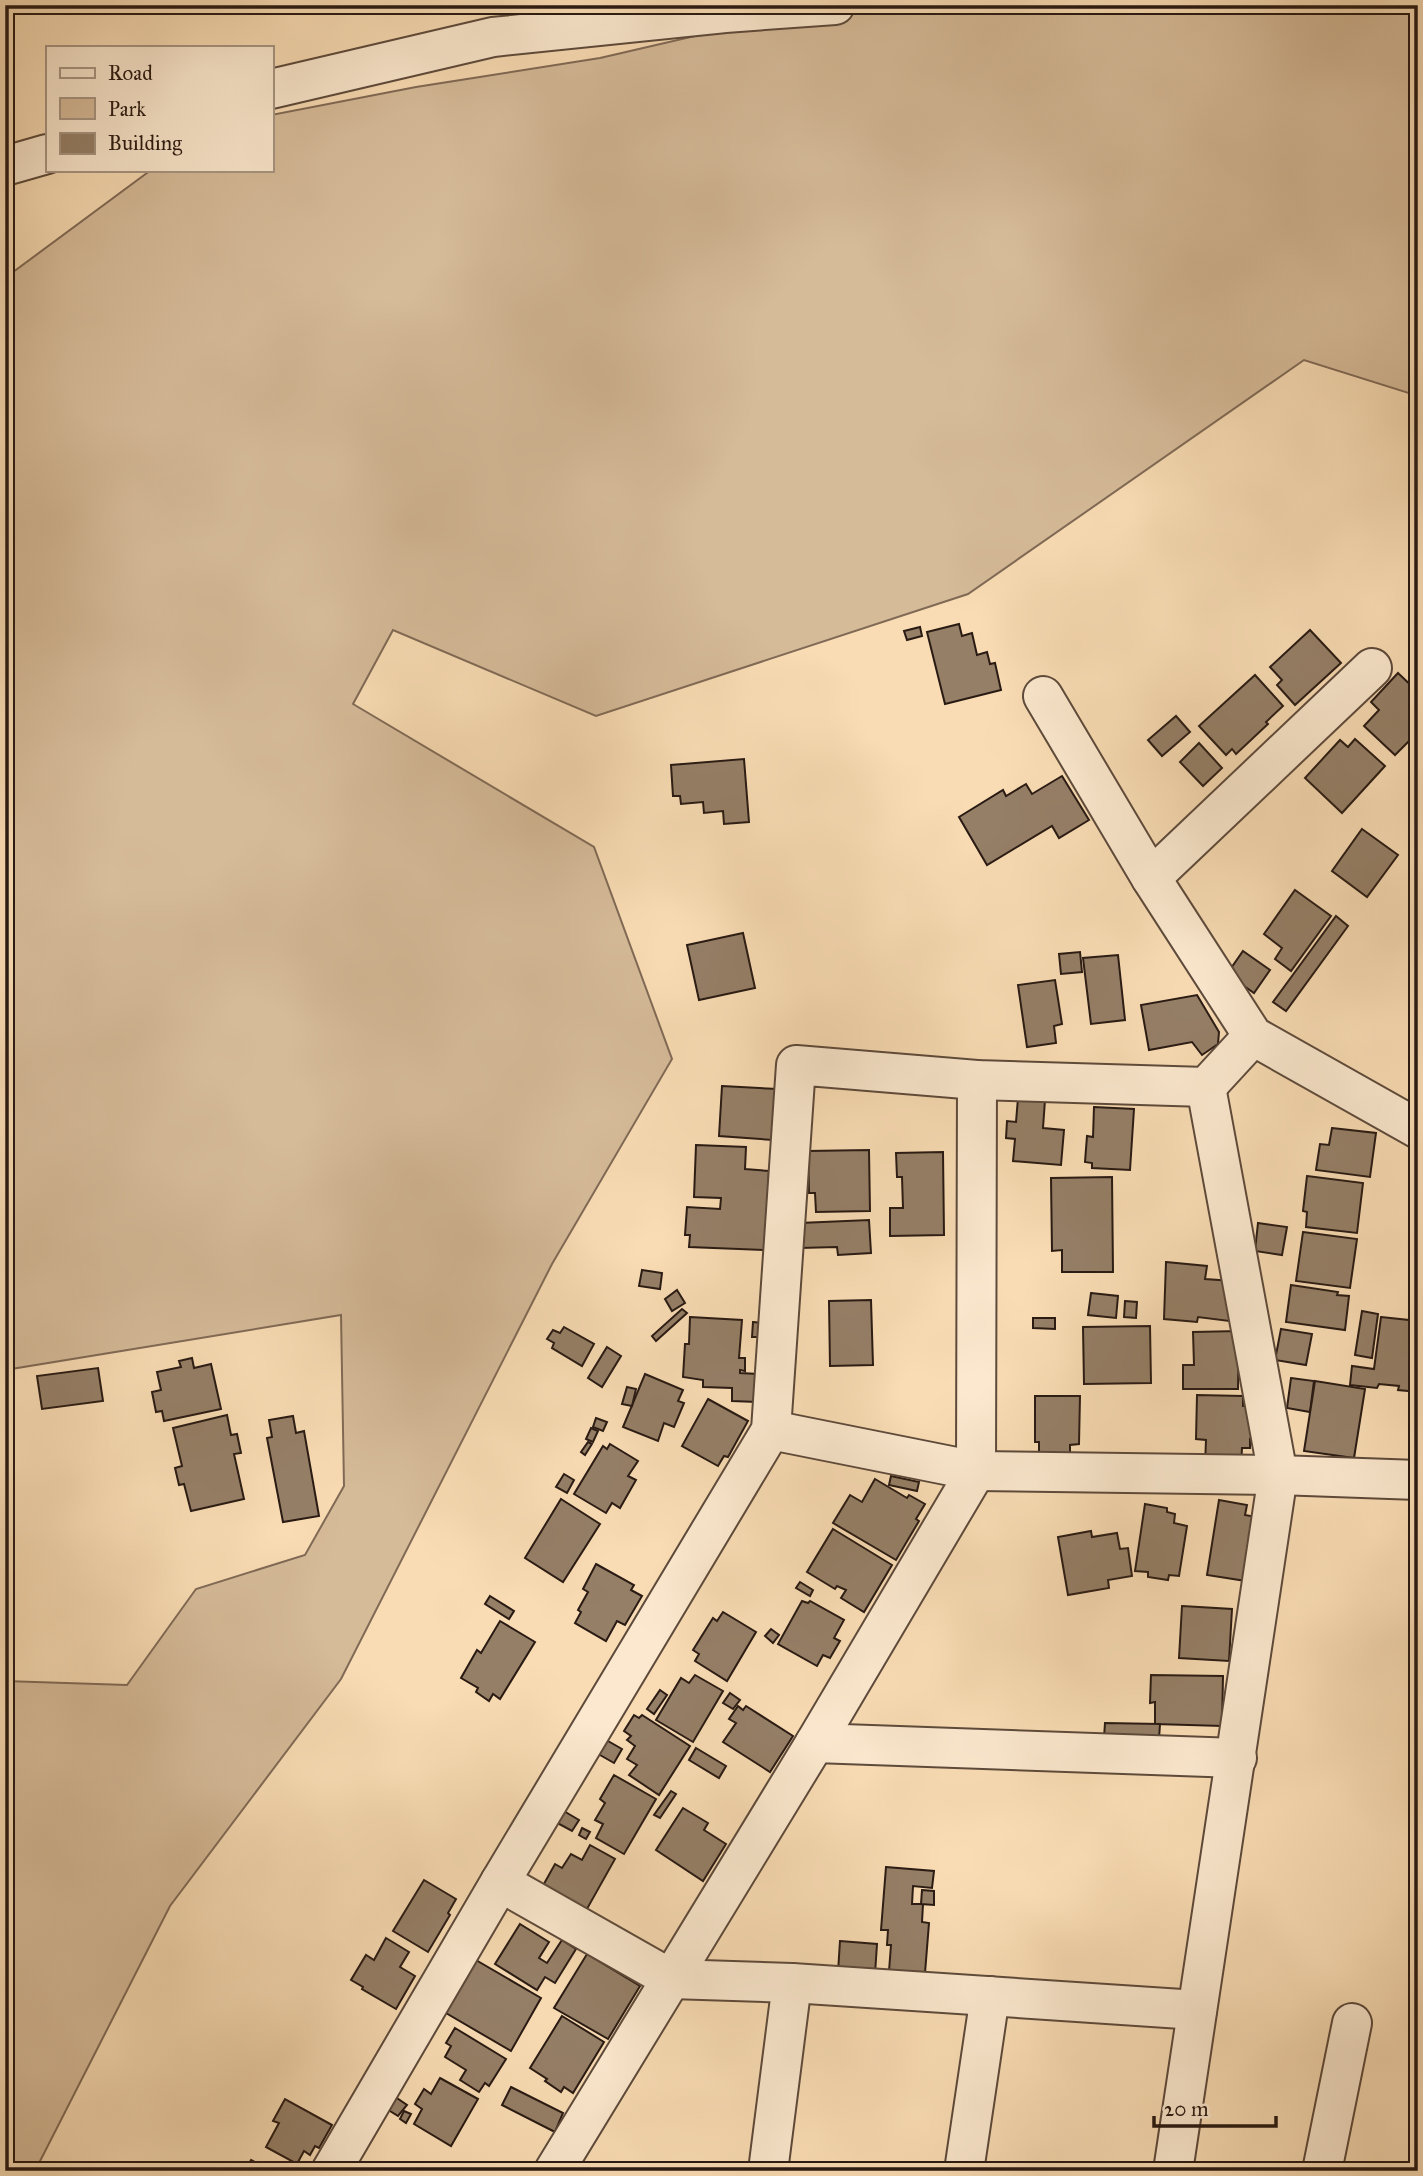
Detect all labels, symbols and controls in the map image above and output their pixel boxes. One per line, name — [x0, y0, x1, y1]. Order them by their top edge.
legend — [46, 46, 273, 172]
text: Road — [108, 60, 153, 86]
text: Park — [108, 96, 146, 122]
text: Building — [108, 130, 182, 156]
scale bar — [1154, 2085, 1276, 2129]
text: 20 m — [1164, 2096, 1209, 2122]

